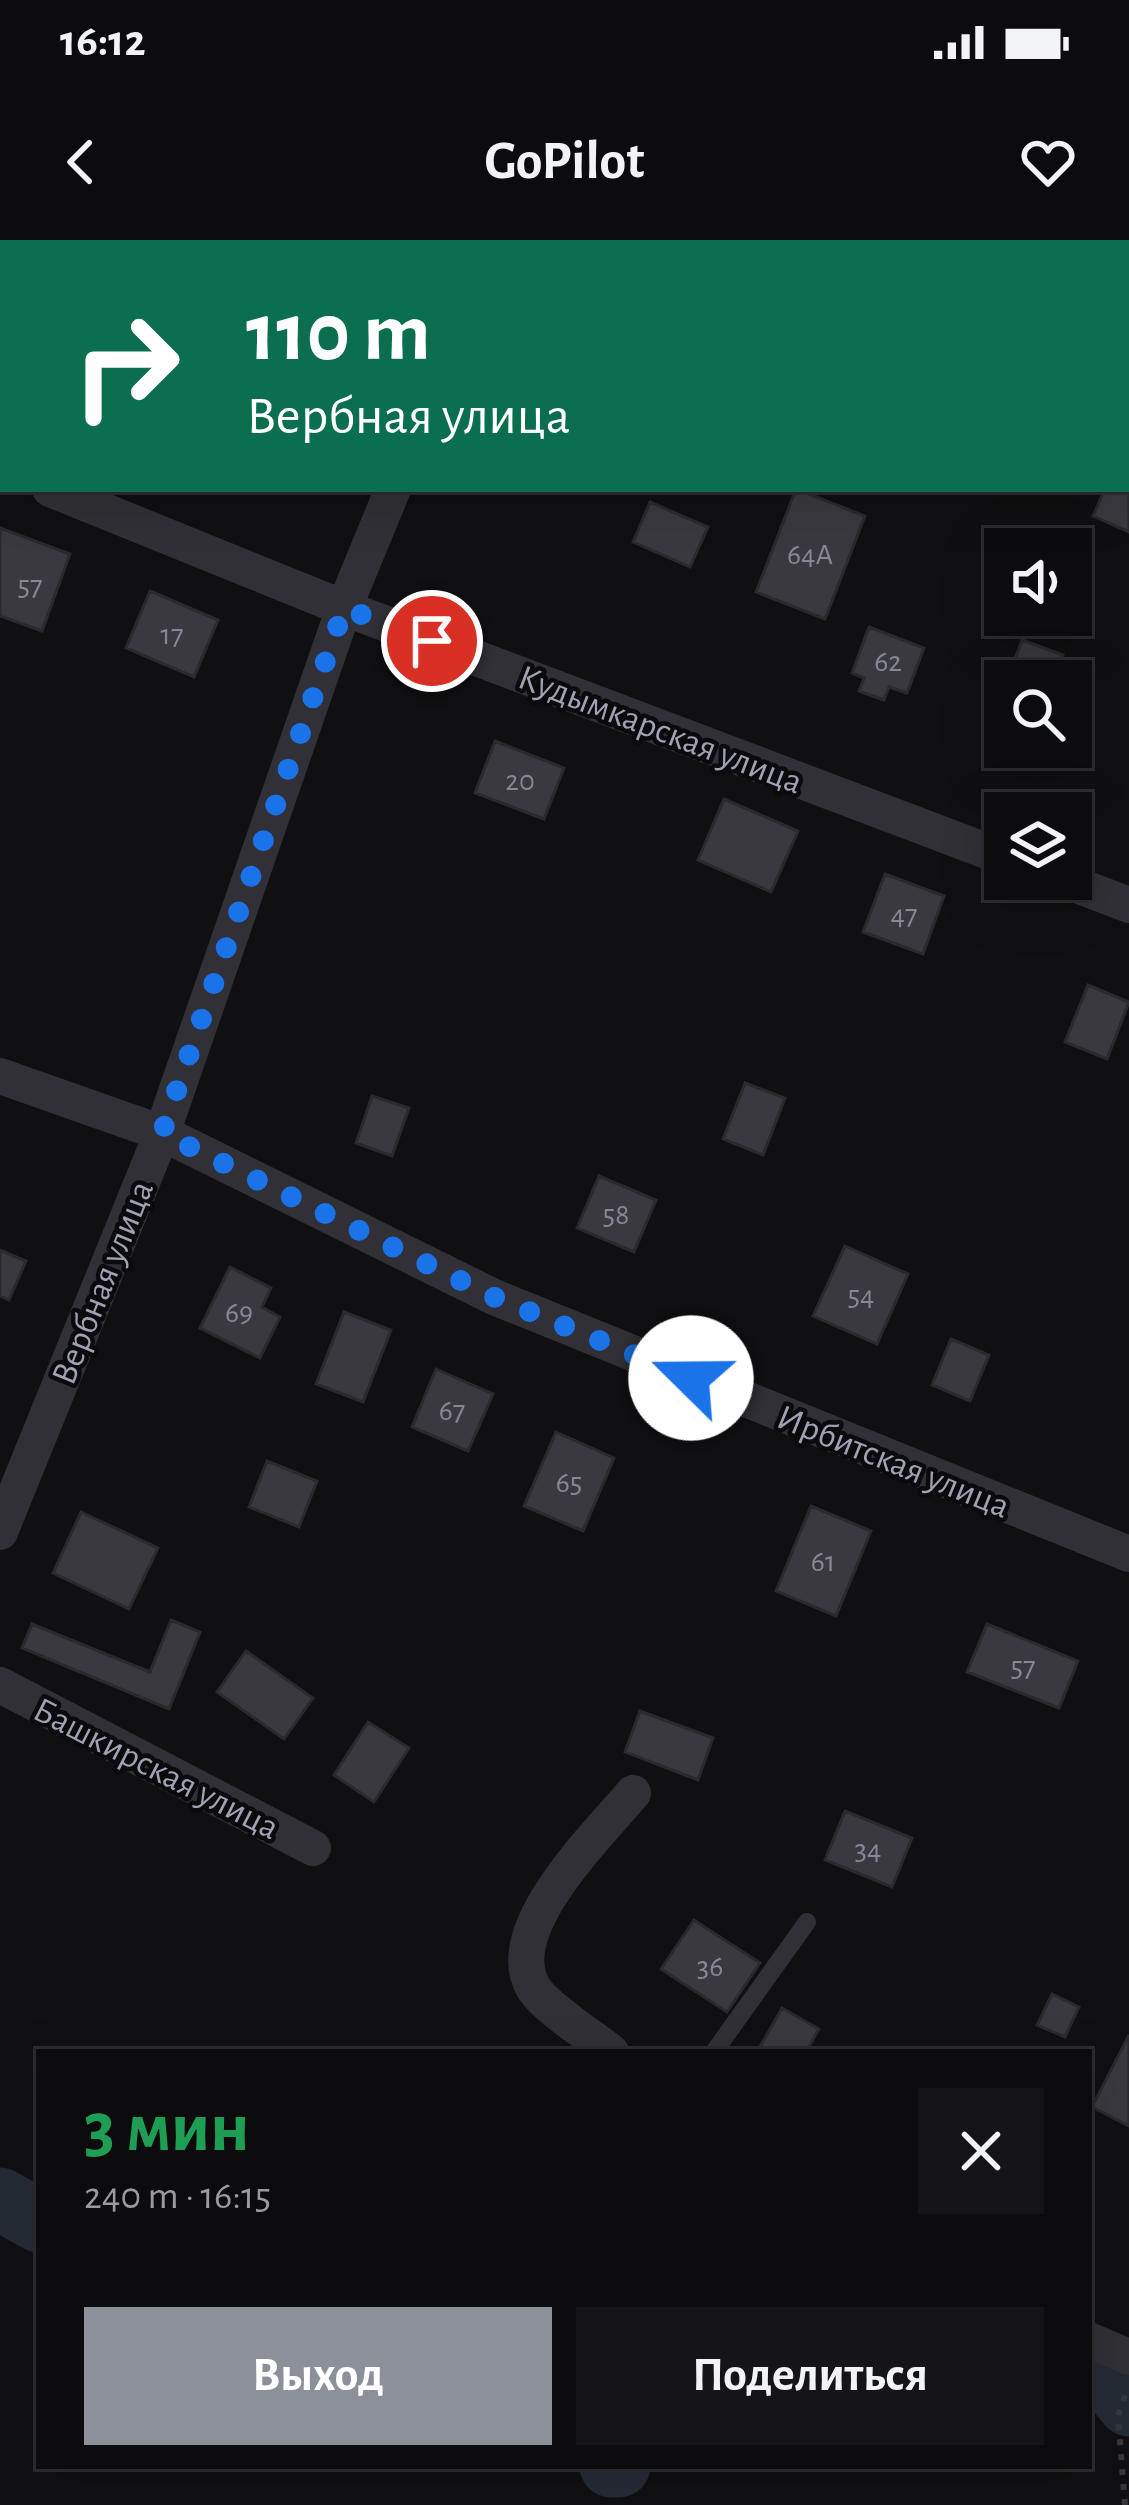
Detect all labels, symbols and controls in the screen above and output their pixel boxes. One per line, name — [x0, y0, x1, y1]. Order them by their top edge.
text: 16:12 — [60, 19, 146, 64]
icon: back — [48, 129, 114, 195]
icon: heart — [1015, 129, 1081, 195]
text: GoPilot — [484, 135, 645, 189]
icon: right — [48, 288, 204, 444]
text: 110 m — [246, 292, 431, 376]
text: Вербная улица — [246, 390, 570, 444]
map controls — [984, 528, 1092, 900]
button: sound — [984, 528, 1092, 636]
house number: 64А — [787, 540, 833, 570]
house number: 57 — [17, 571, 43, 601]
pin — [381, 590, 483, 692]
icon: arrive — [399, 608, 465, 674]
house number: 17 — [161, 620, 183, 650]
house number: 62 — [874, 647, 902, 677]
street label: Кудымкарская улица — [513, 659, 807, 801]
button: search — [984, 660, 1092, 768]
house number: 20 — [505, 766, 535, 796]
button: layers — [984, 792, 1092, 900]
house number: 47 — [891, 900, 917, 930]
street label: Вербная улица — [46, 1176, 160, 1390]
house number: 58 — [603, 1200, 629, 1230]
house number: 54 — [848, 1281, 874, 1311]
house number: 69 — [225, 1298, 253, 1328]
position arrow — [628, 1315, 754, 1441]
house number: 67 — [439, 1396, 465, 1426]
street label: Ирбитская улица — [772, 1399, 1015, 1525]
house number: 65 — [556, 1468, 582, 1498]
house number: 61 — [811, 1547, 835, 1577]
house number: 57 — [1010, 1652, 1036, 1682]
street label: Башкирская улица — [28, 1691, 285, 1846]
house number: 34 — [855, 1835, 881, 1865]
house number: 36 — [697, 1952, 723, 1982]
button: close — [918, 2088, 1044, 2214]
text: 3 мин — [84, 2092, 250, 2164]
text: 240 m · 16:15 — [84, 2177, 271, 2216]
button: Выход — [84, 2307, 552, 2445]
button: Поделиться — [576, 2307, 1044, 2445]

